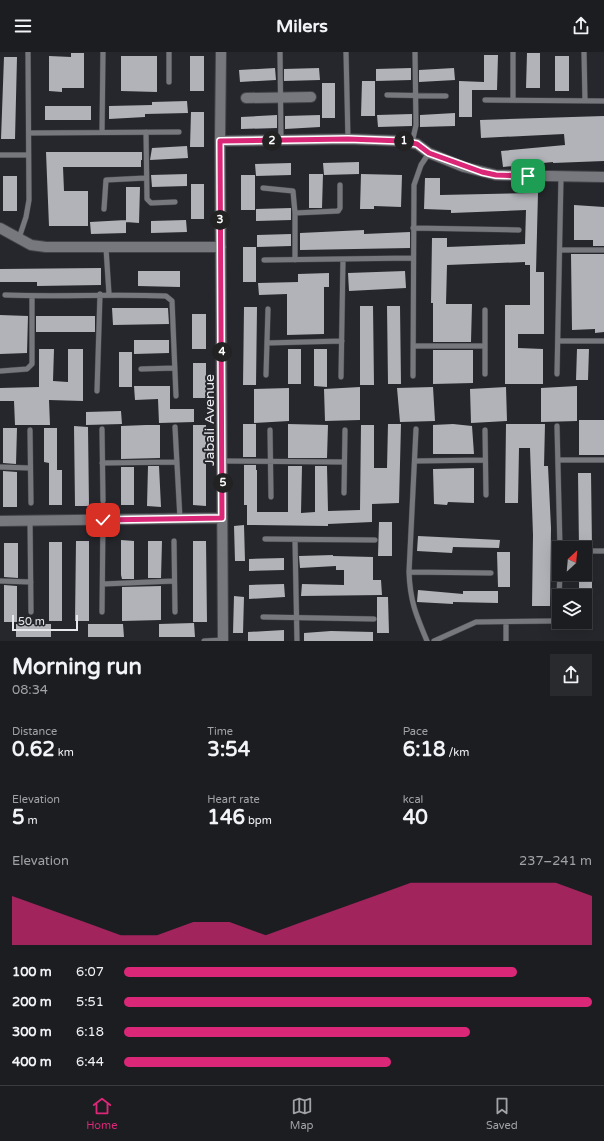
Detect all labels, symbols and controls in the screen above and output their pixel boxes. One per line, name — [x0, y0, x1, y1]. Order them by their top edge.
icon: menu — [12, 15, 34, 37]
text: Milers — [276, 15, 328, 37]
icon: share — [570, 15, 592, 37]
pin: 2 — [262, 131, 282, 151]
pin: 1 — [394, 131, 414, 151]
text: 2 — [269, 134, 275, 147]
text: 1 — [401, 134, 407, 147]
pin — [511, 159, 545, 193]
icon: arrive — [517, 165, 539, 187]
pin: 3 — [210, 210, 230, 230]
text: 3 — [217, 213, 223, 226]
pin: 4 — [212, 342, 232, 362]
text: 4 — [219, 345, 225, 358]
street label: Jabali Avenue — [201, 374, 218, 466]
pin: 5 — [213, 473, 233, 493]
text: 5 — [220, 476, 226, 489]
pin — [86, 503, 120, 537]
icon: check — [92, 509, 114, 531]
north arrow — [552, 541, 592, 581]
map controls — [552, 541, 592, 629]
button: layers — [552, 589, 592, 629]
scale bar — [12, 613, 78, 632]
text: 50 m — [18, 615, 45, 628]
text: Morning run — [12, 654, 142, 680]
button: share — [550, 654, 592, 696]
text: 08:34 — [12, 682, 48, 698]
text: Distance — [12, 725, 57, 738]
text: Time — [207, 725, 233, 738]
text: Pace — [403, 725, 428, 738]
text: 0.62 — [12, 738, 55, 762]
text: 3:54 — [207, 738, 250, 762]
text: 6:18 — [403, 738, 446, 762]
text: km — [55, 746, 74, 759]
text: /km — [446, 746, 469, 759]
text: Elevation — [12, 793, 60, 806]
text: Heart rate — [207, 793, 260, 806]
text: kcal — [403, 793, 423, 806]
text: 5 — [12, 806, 25, 830]
text: 146 — [207, 806, 245, 830]
text: 40 — [403, 806, 428, 830]
text: m — [25, 814, 38, 827]
text: bpm — [245, 814, 272, 827]
text: Elevation — [12, 853, 69, 869]
text: 237–241 m — [519, 853, 592, 869]
text: 100 m — [12, 964, 52, 980]
text: 6:07 — [76, 964, 104, 980]
text: 200 m — [12, 994, 52, 1010]
text: 5:51 — [76, 994, 104, 1010]
text: 300 m — [12, 1024, 52, 1040]
text: 6:18 — [76, 1024, 104, 1040]
text: 400 m — [12, 1054, 52, 1070]
text: 6:44 — [76, 1054, 104, 1070]
tab: Home — [86, 1095, 117, 1132]
tab: Map — [290, 1095, 314, 1132]
tab: Saved — [486, 1095, 518, 1132]

